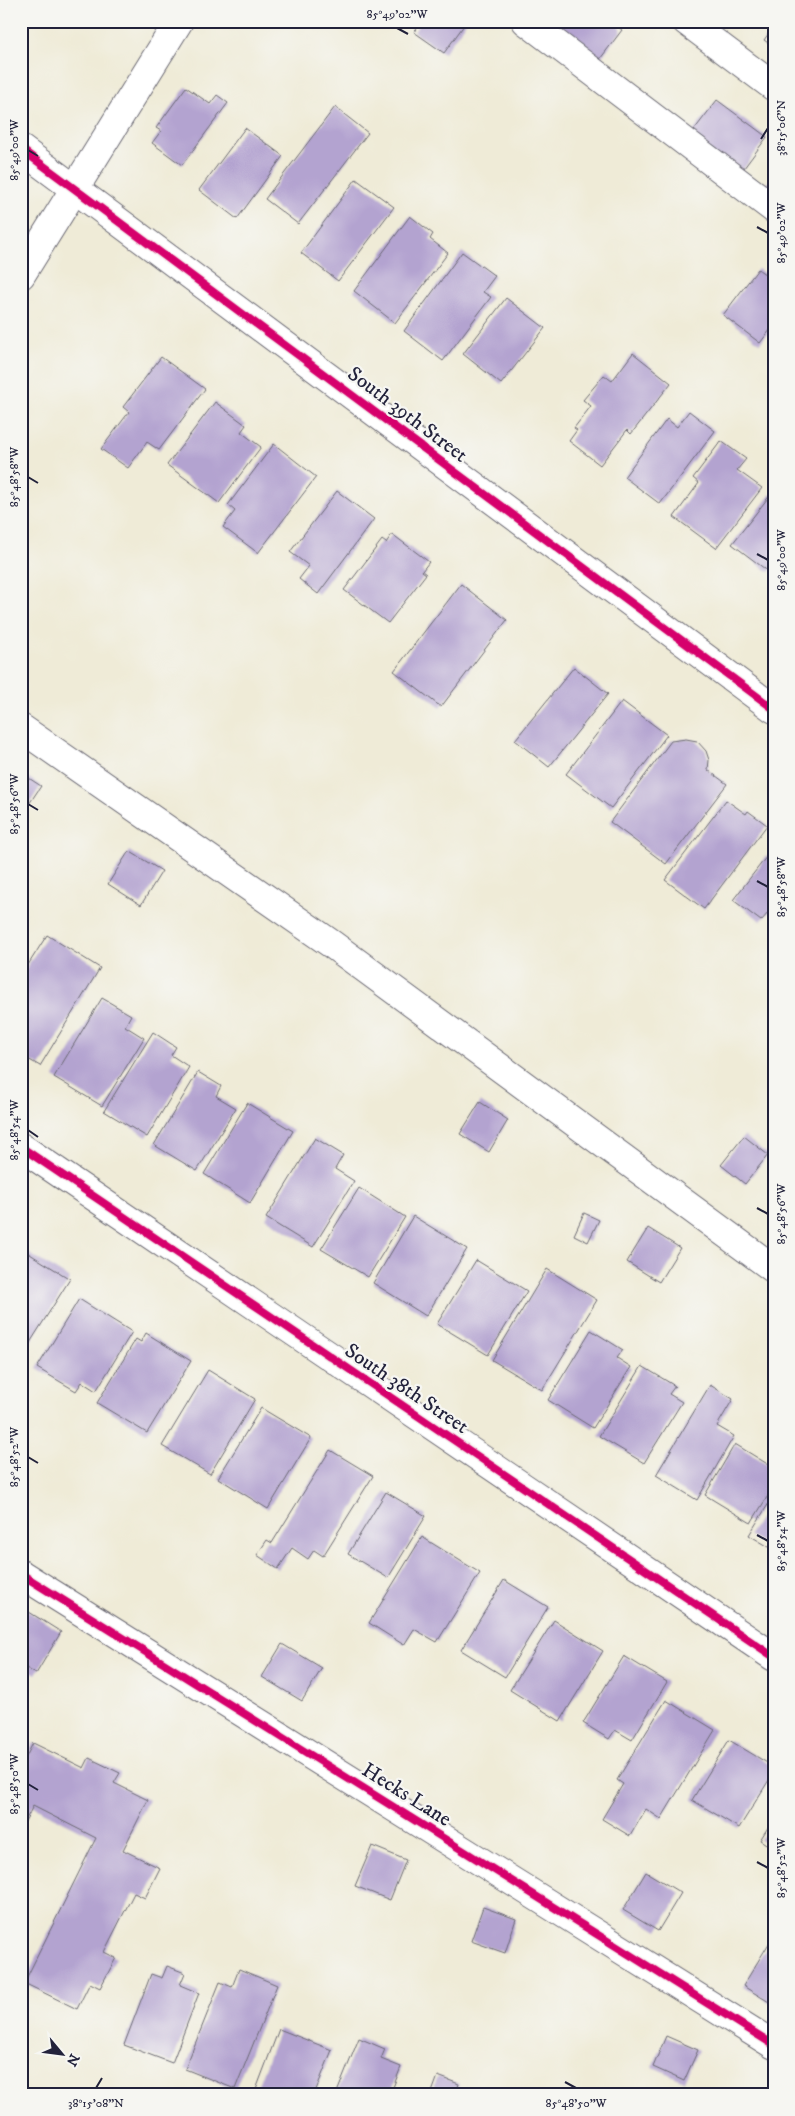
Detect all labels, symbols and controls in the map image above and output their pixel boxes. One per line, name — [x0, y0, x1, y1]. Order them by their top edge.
text: 85°49'02"W — [366, 7, 429, 22]
text: 38°15'06"N — [774, 100, 789, 156]
text: 85°49'00"W — [7, 118, 22, 181]
text: 85°49'02"W — [774, 201, 789, 264]
street label: South 39th Street — [342, 361, 473, 469]
text: 85°48'58"W — [7, 446, 22, 507]
text: 85°49'00"W — [774, 528, 789, 591]
text: 85°48'56"W — [7, 773, 22, 834]
text: 85°48'58"W — [774, 856, 789, 917]
text: 85°48'54"W — [7, 1098, 22, 1160]
text: 85°48'56"W — [774, 1183, 789, 1244]
street label: South 38th Street — [340, 1338, 474, 1440]
text: 85°48'52"W — [7, 1426, 22, 1487]
text: 85°48'54"W — [774, 1509, 789, 1571]
text: 85°48'50"W — [7, 1752, 22, 1815]
street label: Hecks Lane — [357, 1757, 456, 1833]
text: 85°48'52"W — [774, 1837, 789, 1898]
north arrow — [38, 2028, 88, 2078]
text: N — [62, 2050, 83, 2070]
text: 38°15'08"N — [68, 2096, 124, 2111]
text: 85°48'50"W — [545, 2096, 608, 2111]

